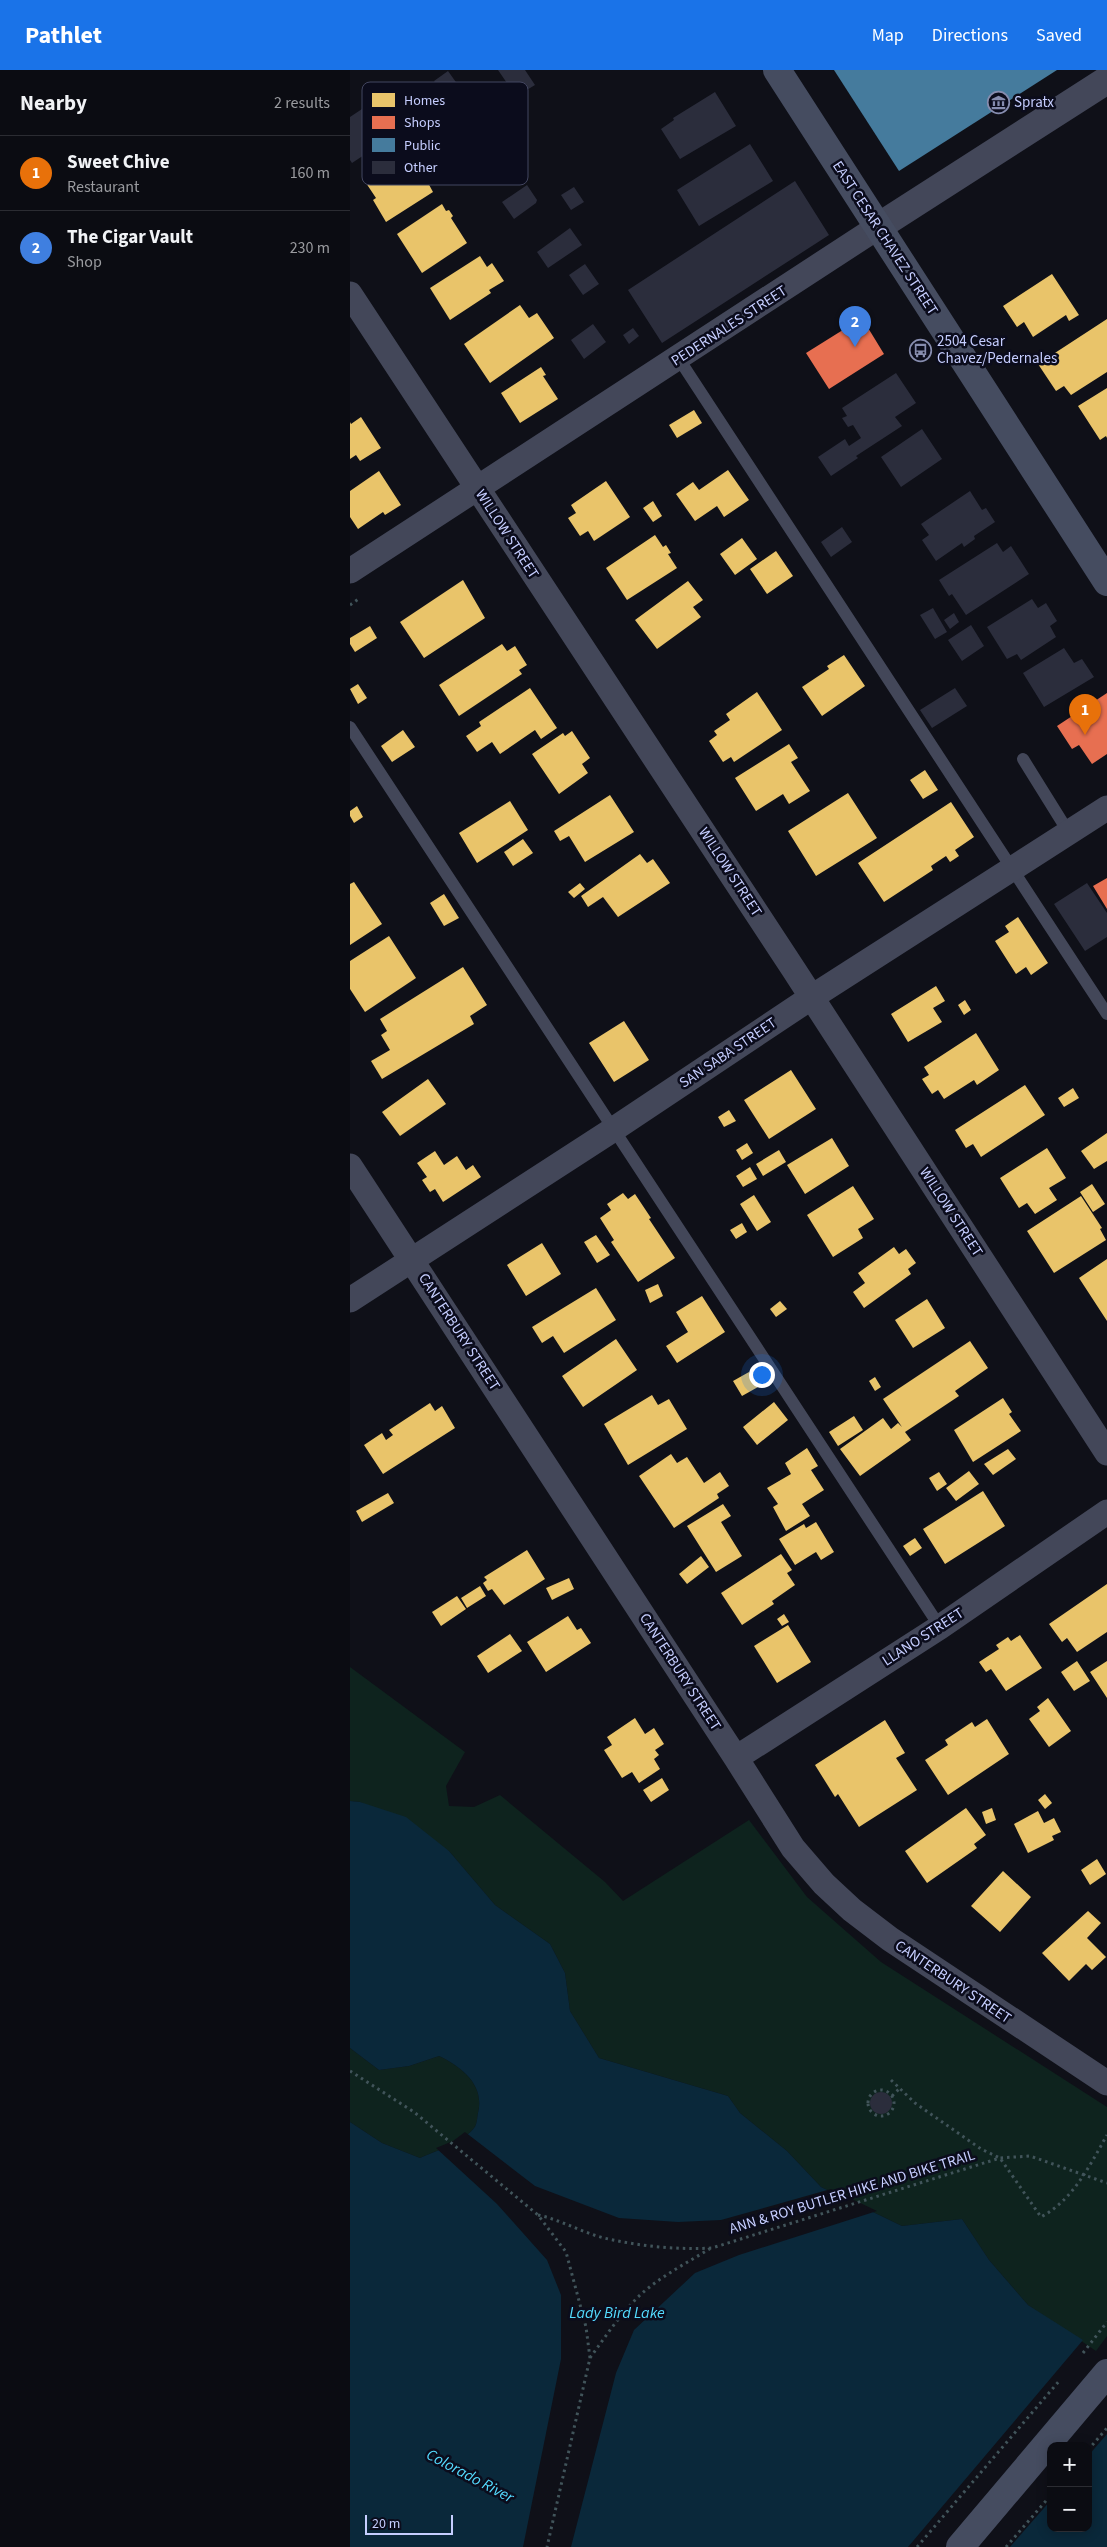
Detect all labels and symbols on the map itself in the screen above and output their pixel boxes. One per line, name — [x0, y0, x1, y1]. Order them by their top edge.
legend — [362, 82, 528, 185]
museum icon: Spratx — [986, 90, 1010, 114]
text: Homes — [404, 91, 445, 111]
place label: Spratx — [1014, 92, 1054, 113]
text: Shops — [404, 113, 440, 133]
text: Public — [404, 136, 441, 156]
street label: EAST CESAR CHAVEZ STREET — [827, 157, 943, 319]
text: Other — [404, 158, 438, 178]
street label: PEDERNALES STREET — [667, 281, 791, 371]
pin: 2 — [839, 306, 871, 347]
place label: 2504 Cesar Chavez/Pedernales — [937, 331, 1057, 369]
bus stop icon: 2504 Cesar Chavez/Pedernales — [909, 338, 933, 362]
street label: WILLOW STREET — [470, 485, 544, 583]
pin: 1 — [1069, 694, 1101, 735]
street label: WILLOW STREET — [693, 823, 767, 921]
street label: SAN SABA STREET — [675, 1013, 781, 1093]
street label: WILLOW STREET — [914, 1163, 988, 1261]
street label: CANTERBURY STREET — [413, 1269, 505, 1395]
your location — [749, 1362, 775, 1388]
street label: LLANO STREET — [878, 1603, 968, 1671]
street label: CANTERBURY STREET — [634, 1609, 726, 1735]
street label: CANTERBURY STREET — [891, 1935, 1015, 2029]
street label: ANN & ROY BUTLER HIKE AND BIKE TRAIL — [727, 2145, 977, 2239]
water label: Lady Bird Lake — [569, 2302, 665, 2324]
water label: Colorado River — [422, 2444, 519, 2509]
scale bar — [365, 2512, 452, 2535]

